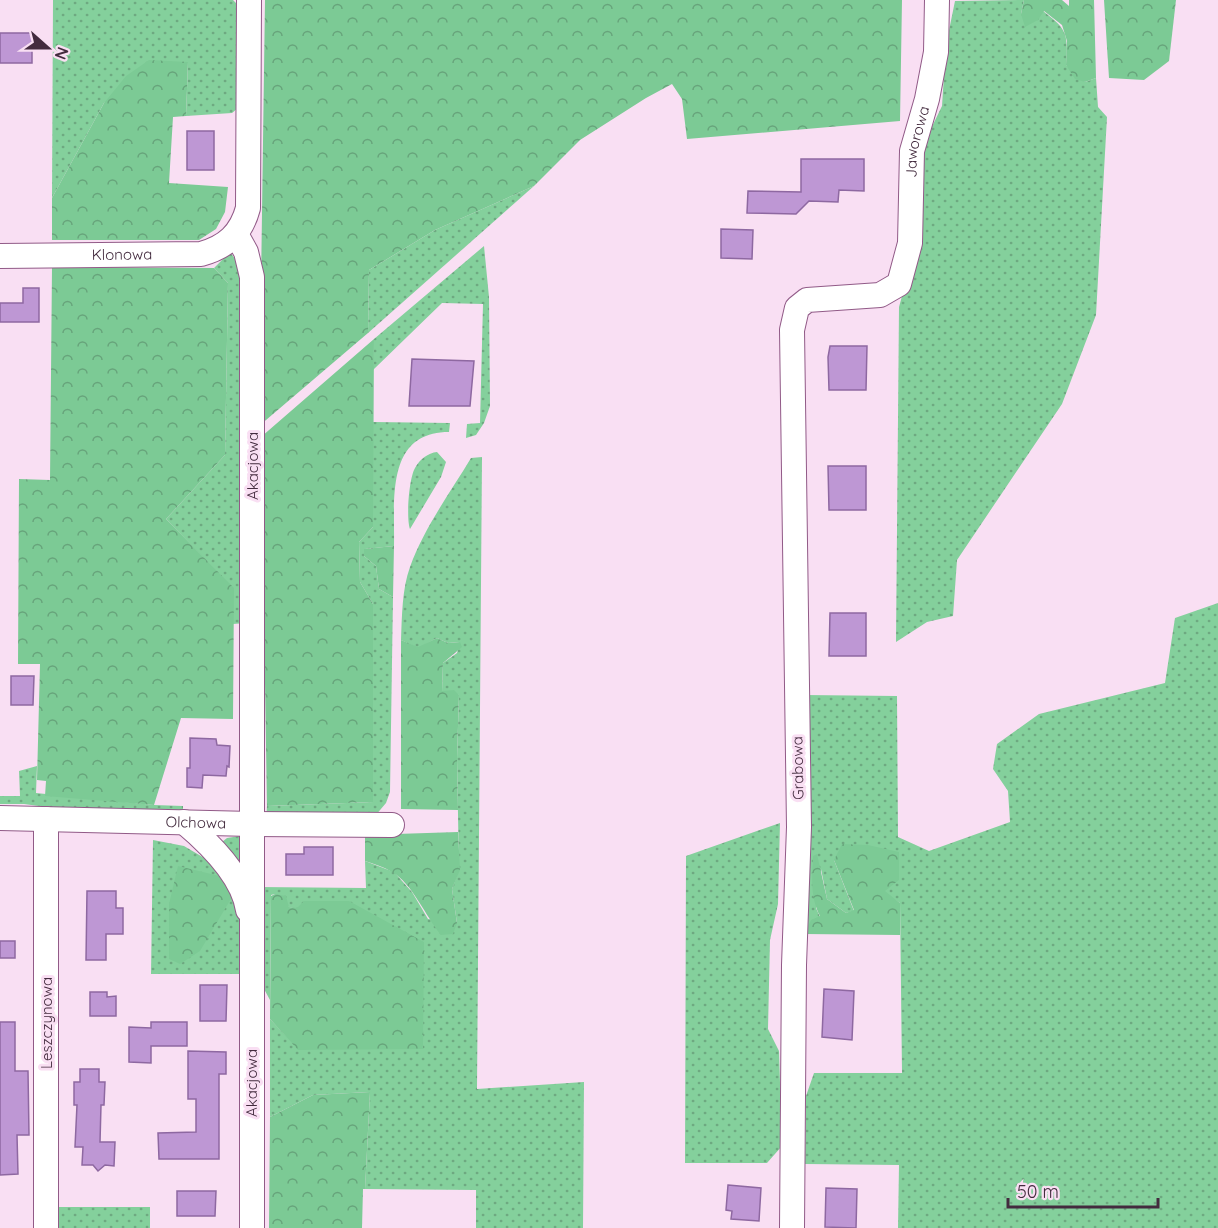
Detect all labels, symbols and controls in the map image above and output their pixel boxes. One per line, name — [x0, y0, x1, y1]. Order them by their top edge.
north arrow — [18, 18, 78, 78]
text: N — [51, 44, 73, 62]
street label: Jaworowa — [901, 104, 933, 178]
street label: Klonowa — [92, 244, 152, 264]
street label: Akacjowa — [243, 432, 262, 500]
street label: Grabowa — [787, 736, 808, 800]
street label: Olchowa — [165, 812, 226, 832]
street label: Leszczynowa — [37, 977, 56, 1069]
street label: Akacjowa — [242, 1049, 261, 1117]
scale bar — [1008, 1171, 1158, 1209]
text: 50 m — [1017, 1180, 1059, 1203]

